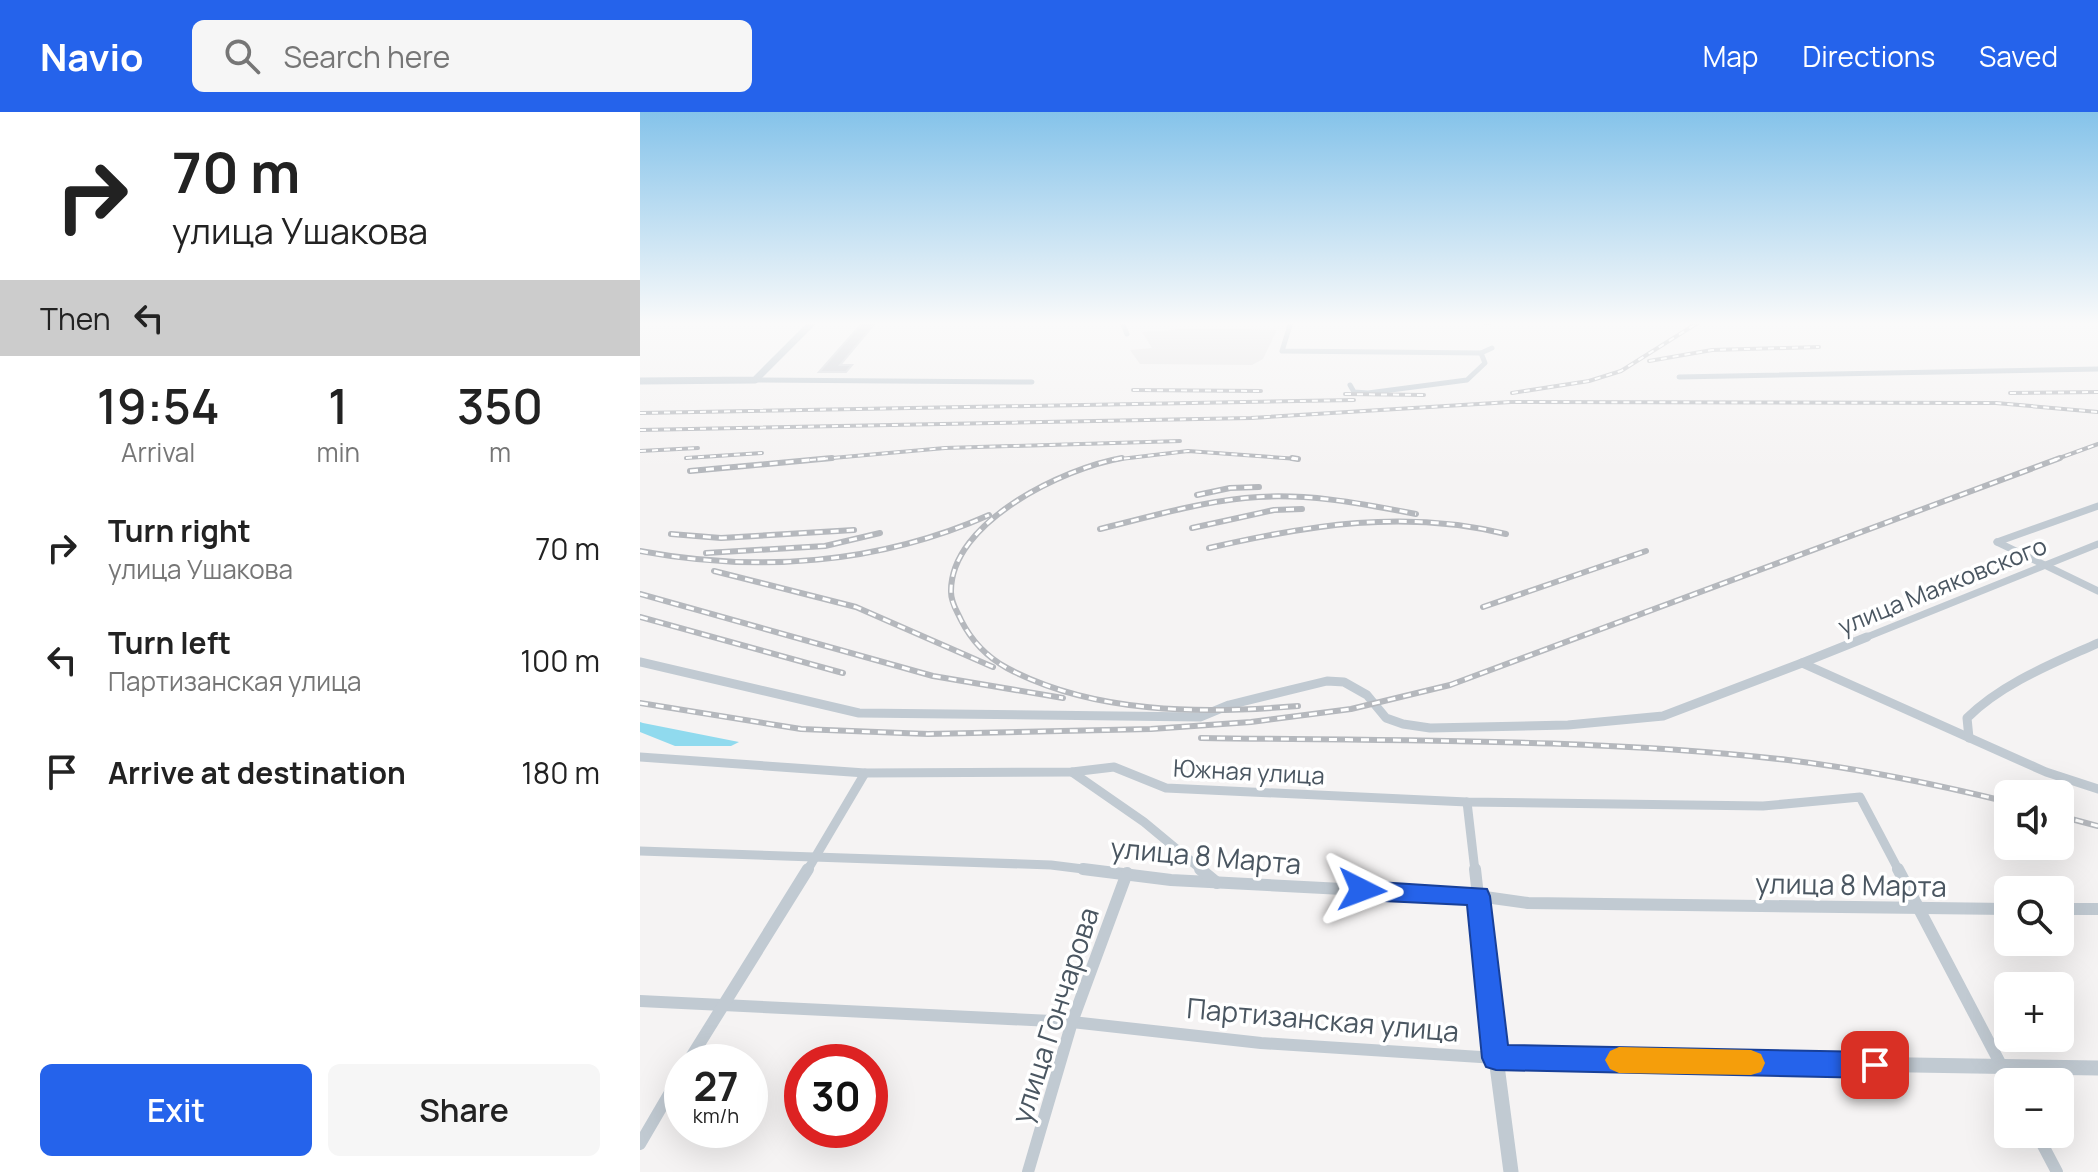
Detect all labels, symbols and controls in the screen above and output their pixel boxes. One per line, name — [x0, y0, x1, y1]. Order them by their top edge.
search box — [192, 20, 752, 92]
text: Navio — [40, 30, 144, 82]
icon: search — [220, 34, 264, 78]
text: Search here — [284, 36, 450, 77]
text: Map — [1703, 37, 1758, 75]
text: Directions — [1802, 37, 1935, 75]
text: Saved — [1979, 37, 2058, 75]
text: 70 m — [172, 133, 300, 210]
icon: right — [40, 144, 144, 248]
text: улица Ушакова — [172, 206, 428, 255]
icon: left — [127, 296, 171, 340]
text: Then — [40, 298, 111, 339]
text: 19:54 — [97, 373, 220, 438]
text: 1 — [328, 373, 348, 438]
text: 350 — [457, 373, 543, 438]
text: Arrival — [121, 434, 195, 470]
text: min — [316, 434, 360, 470]
text: m — [489, 434, 511, 470]
text: Turn right — [108, 510, 251, 551]
icon: right — [40, 526, 84, 570]
text: 70 m — [535, 528, 600, 569]
street label: улица Маяковского — [1833, 528, 2051, 642]
text: улица Ушакова — [108, 551, 293, 587]
text: Turn left — [108, 622, 231, 663]
icon: left — [40, 638, 84, 682]
text: 100 m — [520, 640, 600, 681]
text: Партизанская улица — [108, 663, 362, 699]
icon: arrive — [40, 750, 84, 794]
street label: Южная улица — [1172, 751, 1326, 791]
text: Arrive at destination — [108, 752, 406, 793]
text: 180 m — [521, 752, 600, 793]
map controls — [1994, 780, 2074, 1148]
button: sound — [1994, 780, 2074, 860]
street label: улица 8 Марта — [1109, 828, 1303, 882]
position arrow — [1320, 848, 1404, 932]
street label: улица 8 Марта — [1755, 863, 1947, 905]
button: search — [1994, 876, 2074, 956]
street label: улица Гончарова — [1001, 902, 1107, 1128]
button: + — [1994, 972, 2074, 1052]
street label: Партизанская улица — [1185, 988, 1461, 1050]
pin — [1841, 1031, 1909, 1099]
icon: arrive — [1853, 1043, 1897, 1087]
speed limit sign: 30 — [784, 1044, 888, 1148]
text: 27 — [693, 1058, 739, 1113]
button: Exit — [40, 1064, 312, 1156]
button: Share — [328, 1064, 600, 1156]
button: − — [1994, 1068, 2074, 1148]
text: km/h — [693, 1102, 739, 1129]

